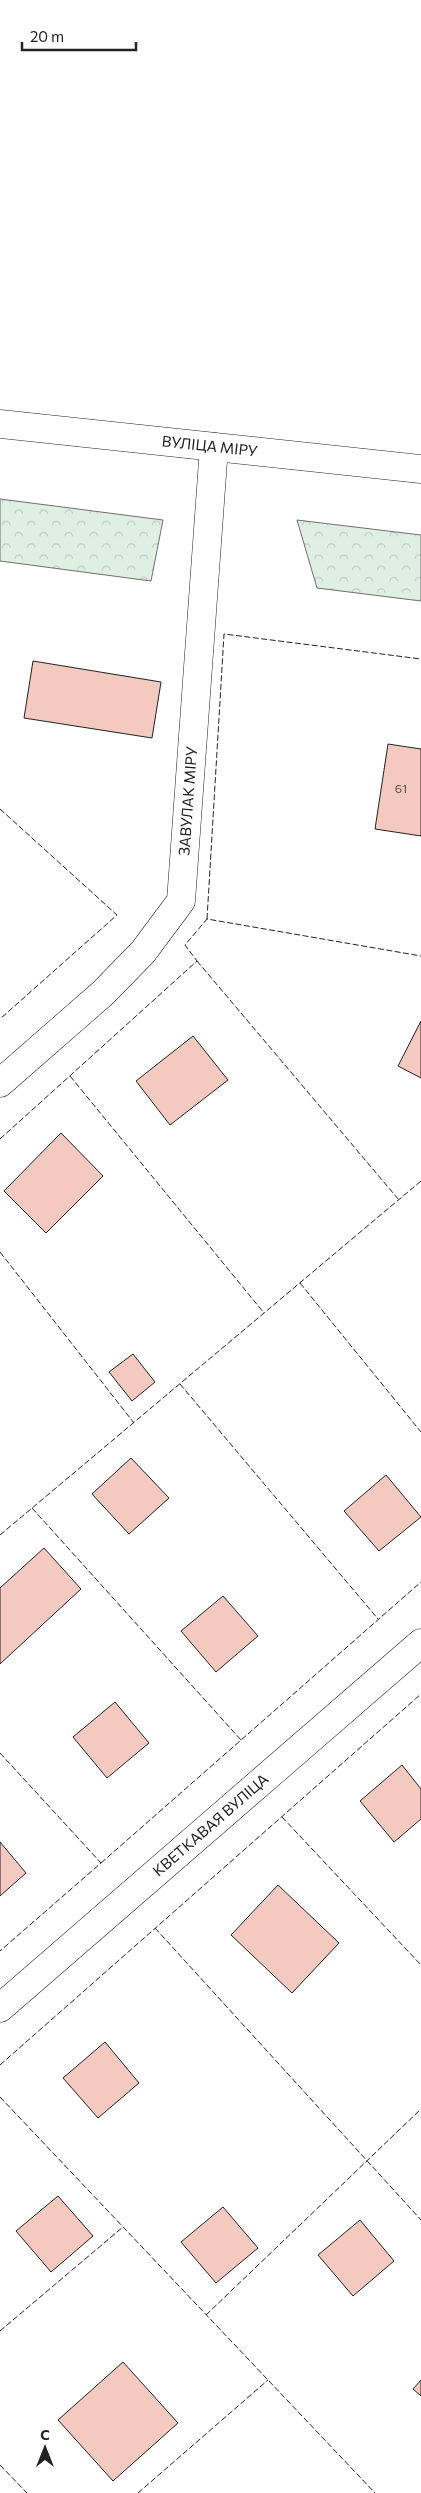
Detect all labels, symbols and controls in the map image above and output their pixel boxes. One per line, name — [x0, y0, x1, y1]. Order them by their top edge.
scale bar — [22, 20, 136, 52]
text: 20 m — [30, 27, 64, 45]
street label: ВУЛІЦА МІРУ — [161, 431, 259, 459]
street label: ЗАВУЛАК МІРУ — [174, 746, 200, 856]
house number: 61 — [395, 781, 407, 795]
street label: КВЕТКАВАЯ ВУЛІЦА — [149, 1769, 272, 1879]
north arrow — [20, 2423, 70, 2473]
text: С — [40, 2426, 50, 2443]

